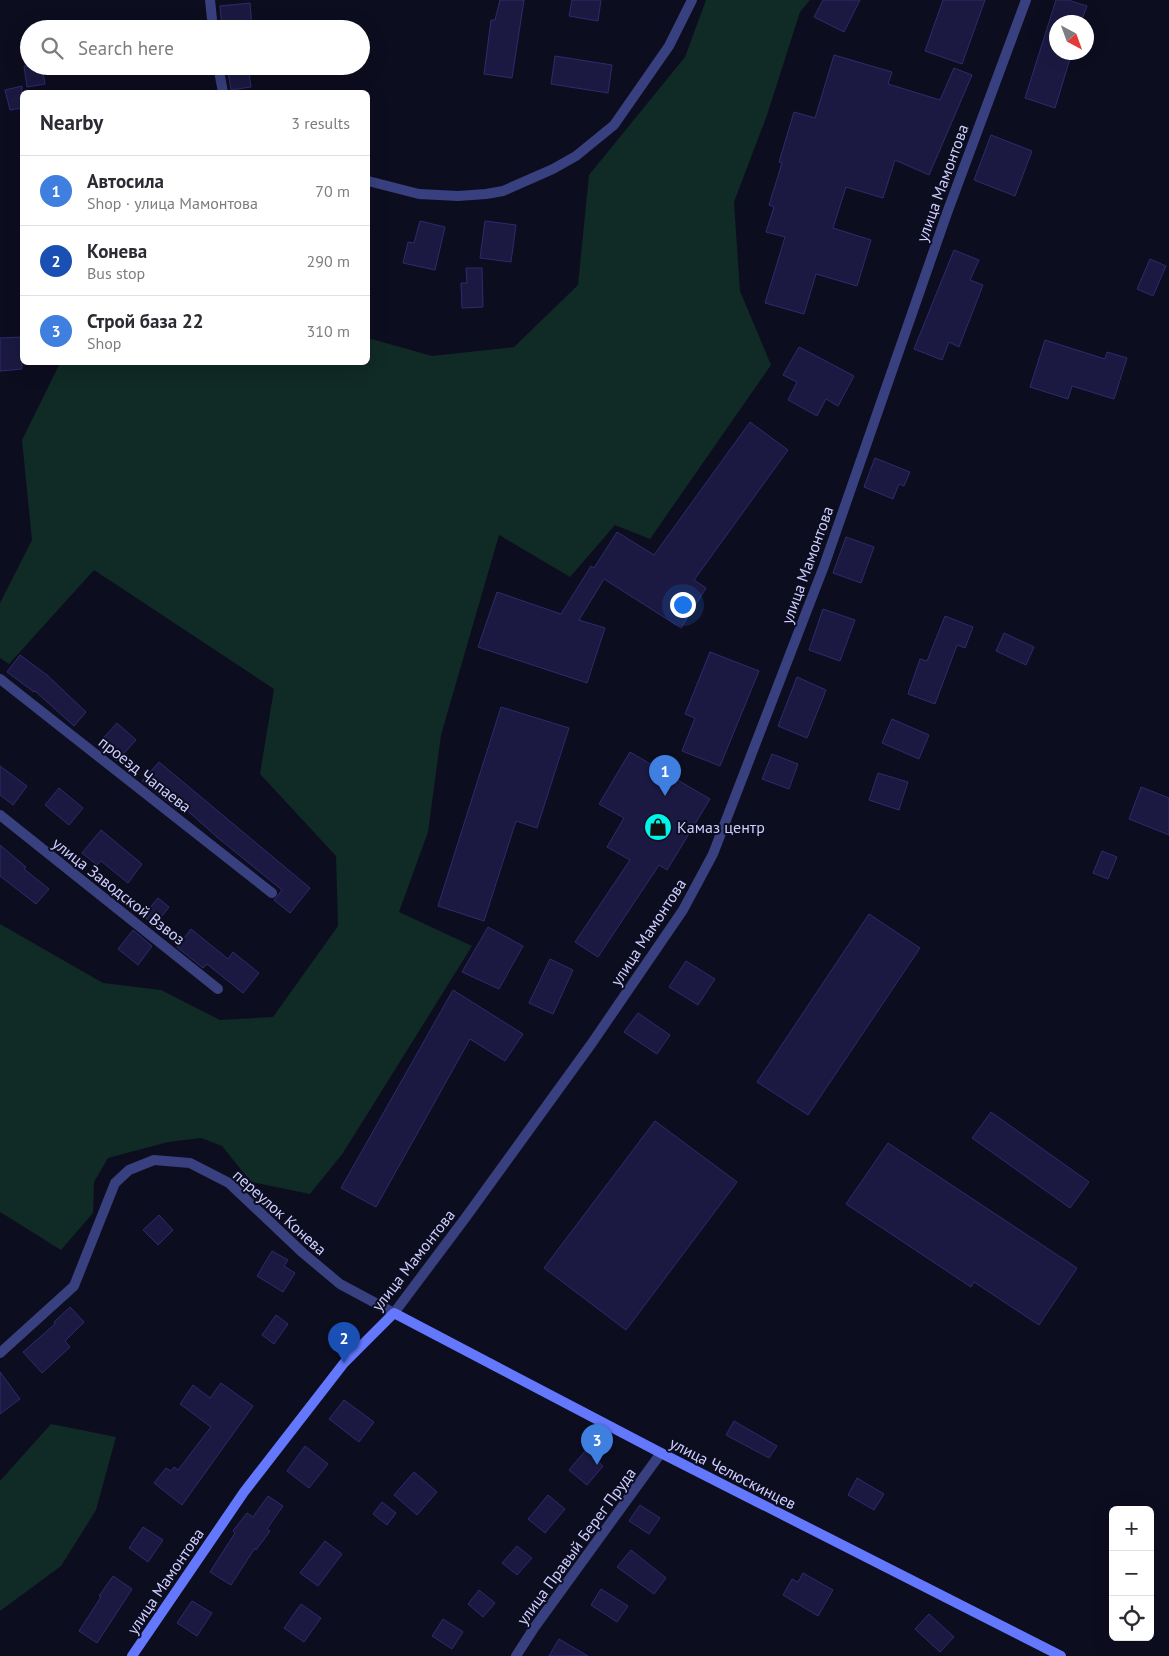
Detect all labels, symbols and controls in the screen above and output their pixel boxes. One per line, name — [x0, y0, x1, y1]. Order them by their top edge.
north arrow — [1049, 15, 1094, 60]
search box — [20, 20, 370, 75]
icon: search — [38, 34, 66, 62]
text: Search here — [78, 36, 174, 60]
text: Nearby — [40, 109, 103, 136]
text: 3 results — [291, 113, 350, 133]
street label: улица Мамонтова — [911, 121, 973, 245]
text: Автосила — [87, 169, 164, 193]
text: 1 — [51, 181, 61, 201]
text: 70 m — [315, 181, 350, 201]
text: Shop · улица Мамонтова — [87, 193, 258, 213]
text: Конева — [87, 239, 147, 263]
text: 2 — [51, 251, 61, 271]
text: 290 m — [307, 251, 350, 271]
text: Bus stop — [87, 263, 145, 283]
text: Строй база 22 — [87, 309, 203, 333]
text: 3 — [51, 321, 61, 341]
text: 310 m — [307, 321, 350, 341]
text: Shop — [87, 333, 121, 353]
street label: улица Мамонтова — [776, 503, 838, 627]
your location — [670, 592, 696, 618]
street label: проезд Чапаева — [95, 732, 195, 816]
pin: 1 — [649, 755, 681, 796]
shop icon: Камаз центр — [643, 812, 673, 842]
place label: Камаз центр — [677, 817, 765, 837]
street label: улица Заводской Взвоз — [49, 833, 189, 949]
street label: улица Мамонтова — [606, 875, 690, 989]
street label: переулок Конева — [229, 1165, 331, 1259]
street label: улица Мамонтова — [367, 1205, 459, 1315]
pin: 2 — [328, 1322, 360, 1363]
pin: 3 — [581, 1424, 613, 1465]
street label: улица Челюскинцев — [666, 1433, 800, 1513]
street label: улица Правый Берег Пруда — [512, 1463, 640, 1629]
map controls — [1109, 1506, 1154, 1641]
button: + — [1109, 1506, 1154, 1551]
street label: улица Мамонтова — [122, 1524, 208, 1638]
button: − — [1109, 1551, 1154, 1596]
button: locate — [1109, 1596, 1154, 1641]

